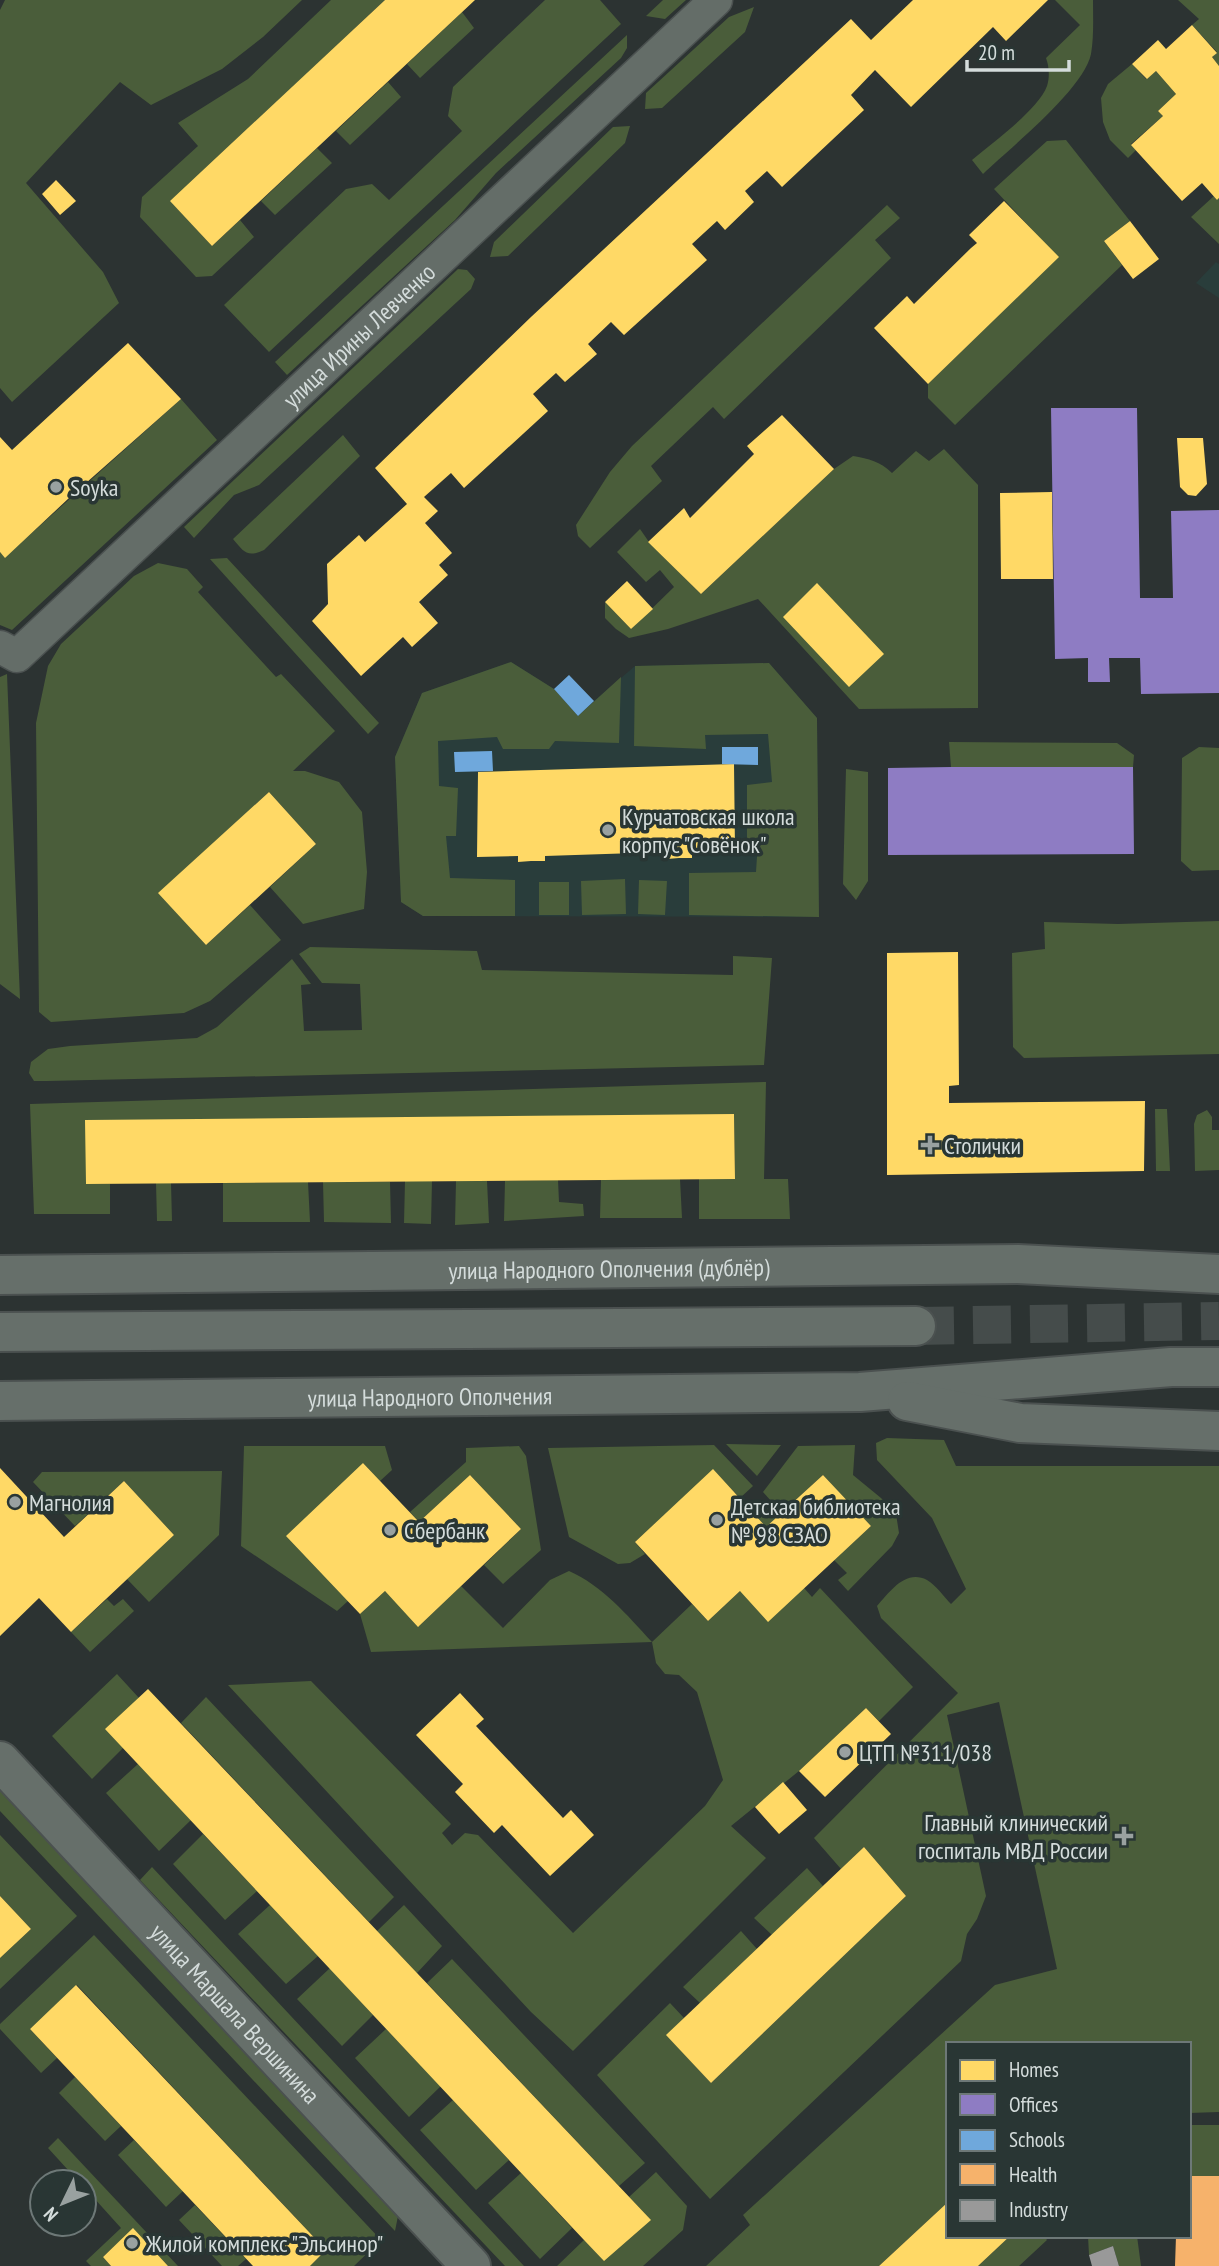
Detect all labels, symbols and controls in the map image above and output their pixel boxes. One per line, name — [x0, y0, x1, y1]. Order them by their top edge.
scale bar — [967, 28, 1068, 72]
text: 20 m — [978, 39, 1015, 66]
street label: улица Ирины Левченко — [276, 256, 442, 414]
place label: Soyka — [70, 472, 118, 503]
marker: Soyka — [48, 479, 64, 495]
place label: Курчатовская школа корпус "Совёнок" — [622, 801, 795, 860]
marker: Курчатовская школа корпус "Совёнок" — [600, 822, 616, 838]
place label: Столички — [944, 1130, 1021, 1161]
marker: Столички — [922, 1137, 938, 1153]
street label: улица Народного Ополчения (дублёр) — [448, 1251, 770, 1286]
street label: улица Народного Ополчения — [307, 1380, 552, 1413]
place label: Магнолия — [29, 1487, 111, 1518]
place label: Детская библиотека № 98 СЗАО — [731, 1491, 901, 1550]
marker: Магнолия — [7, 1494, 23, 1510]
marker: Детская библиотека № 98 СЗАО — [709, 1512, 725, 1528]
place label: Сбербанк — [404, 1515, 486, 1546]
marker: Сбербанк — [382, 1522, 398, 1538]
place label: ЦТП №311/038 — [859, 1737, 992, 1768]
marker: ЦТП №311/038 — [837, 1744, 853, 1760]
place label: Главный клинический госпиталь МВД России — [918, 1807, 1108, 1866]
marker: Главный клинический госпиталь МВД России — [1114, 1826, 1134, 1846]
street label: улица Маршала Вершинина — [144, 1917, 327, 2110]
legend — [946, 2042, 1191, 2238]
text: Homes — [1009, 2056, 1059, 2083]
text: Offices — [1009, 2091, 1058, 2118]
text: Schools — [1009, 2126, 1065, 2153]
text: Health — [1009, 2161, 1057, 2188]
north arrow — [28, 2168, 98, 2238]
text: Industry — [1009, 2196, 1068, 2223]
text: N — [38, 2203, 63, 2227]
place label: Жилой комплекс "Эльсинор" — [145, 2228, 383, 2259]
marker: Жилой комплекс "Эльсинор" — [124, 2235, 140, 2251]

